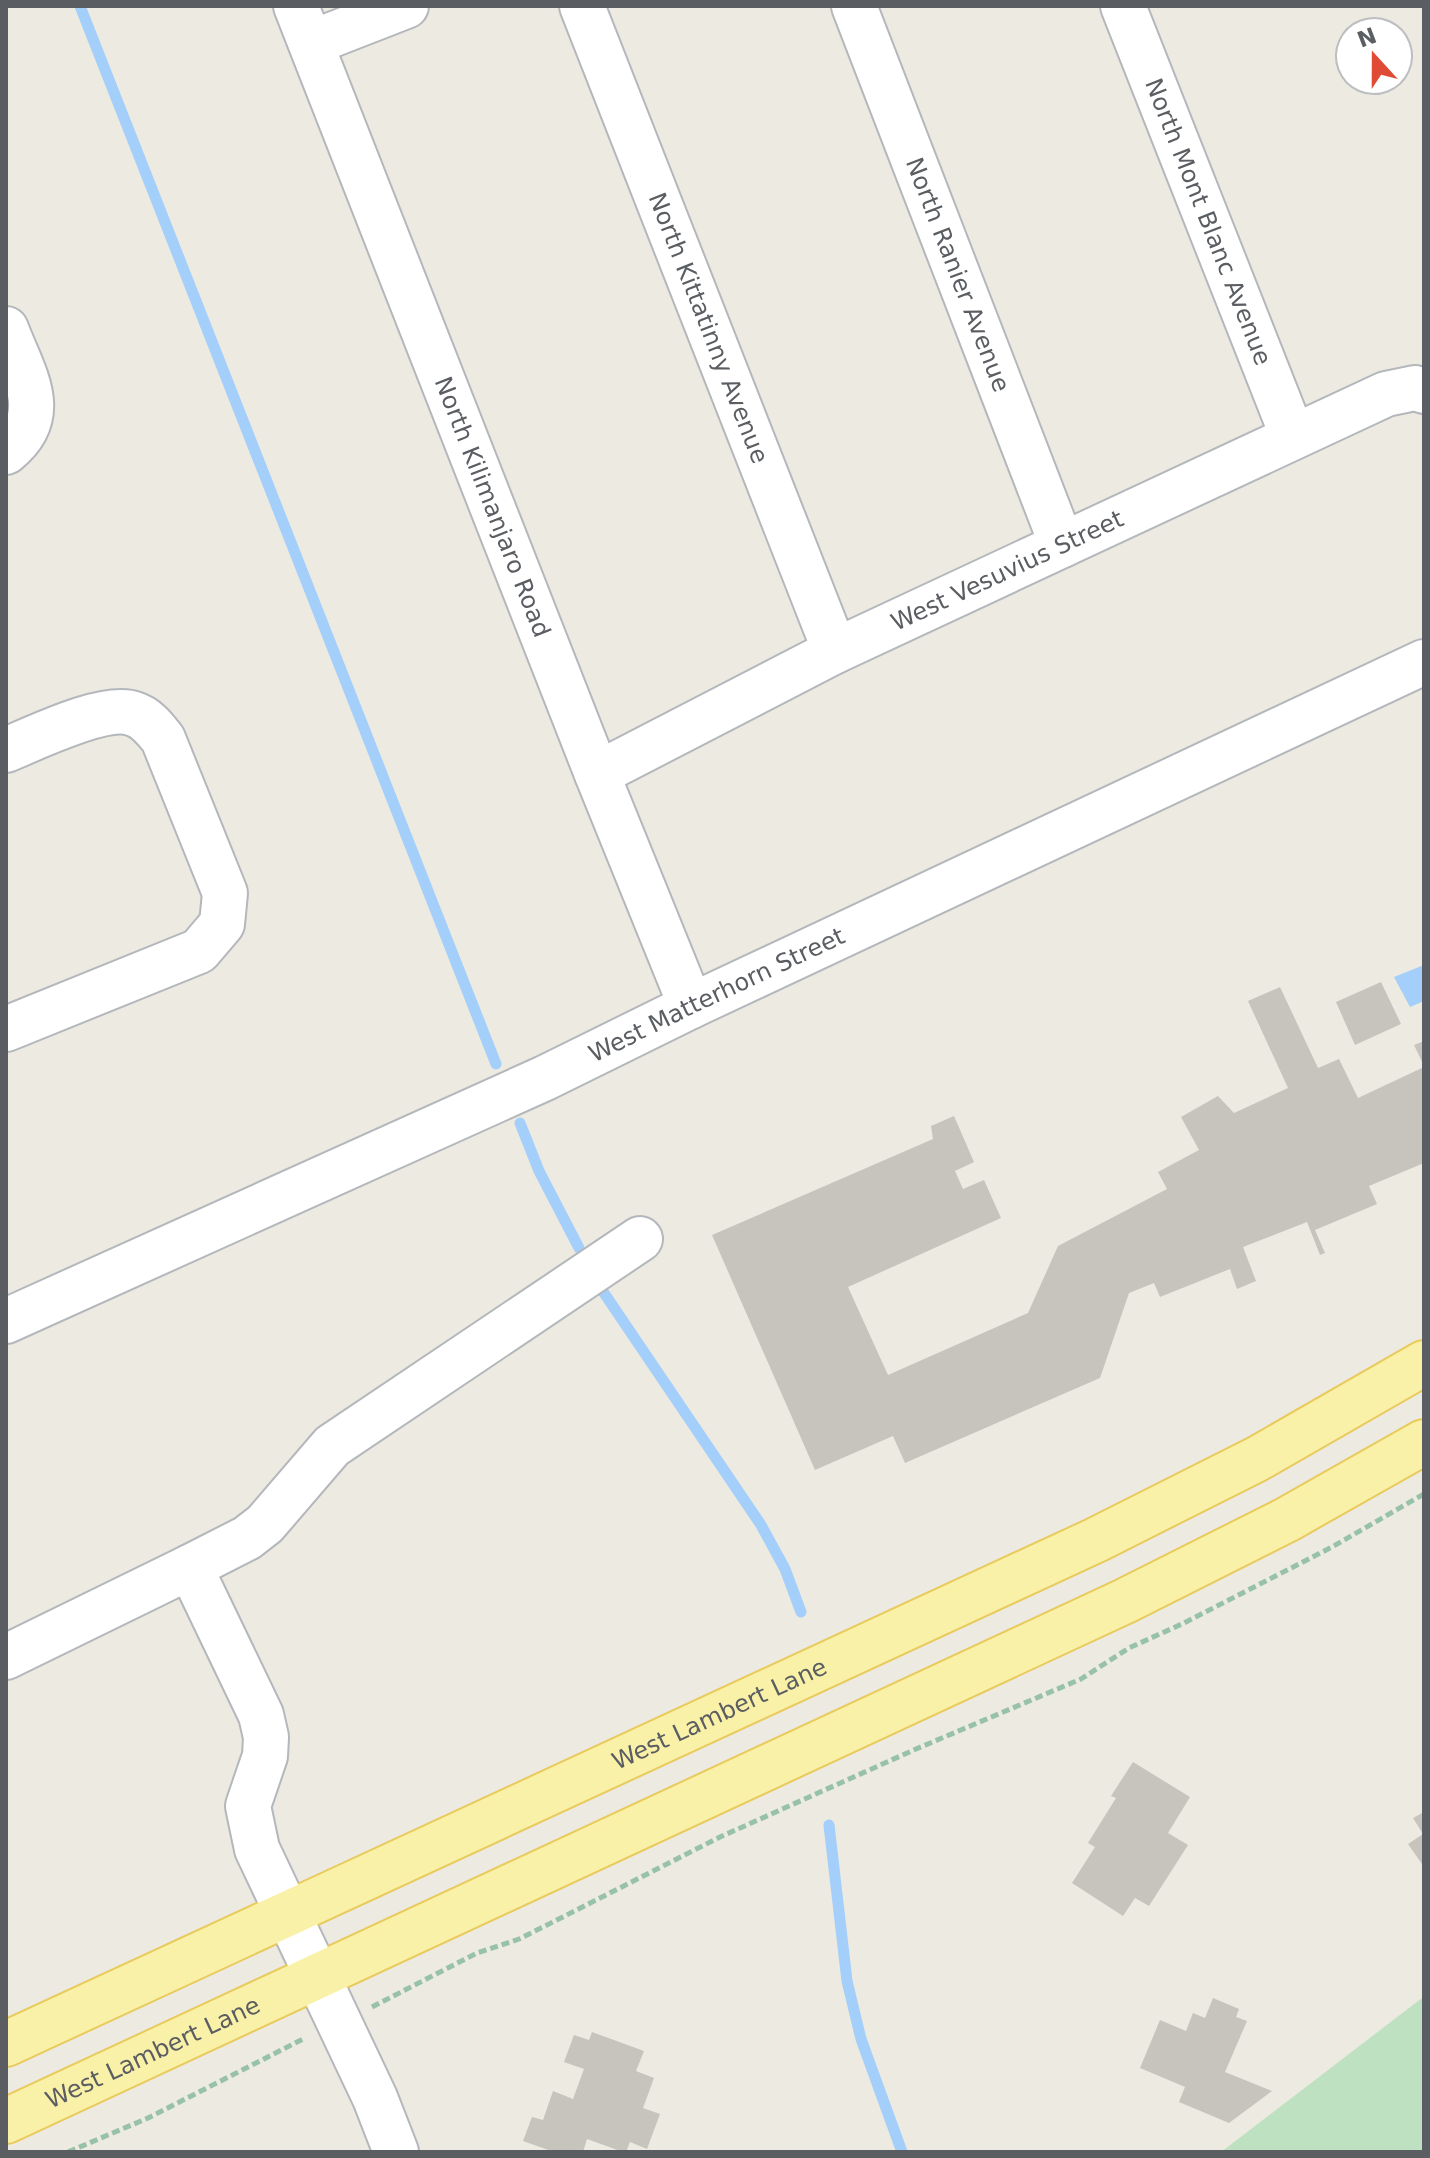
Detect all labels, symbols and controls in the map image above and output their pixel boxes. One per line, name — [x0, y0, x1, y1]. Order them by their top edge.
north arrow — [1334, 16, 1414, 96]
text: N — [1354, 23, 1380, 53]
street label: North Mont Blanc Avenue — [1139, 75, 1277, 369]
street label: North Ranier Avenue — [900, 153, 1016, 396]
street label: North Kittatinny Avenue — [643, 189, 774, 467]
street label: North Kilimanjaro Road — [429, 373, 556, 641]
street label: West Vesuvius Street — [887, 504, 1128, 637]
street label: West Matterhorn Street — [584, 922, 849, 1068]
street label: West Lambert Lane — [608, 1652, 831, 1776]
street label: West Lambert Lane — [41, 1991, 265, 2115]

